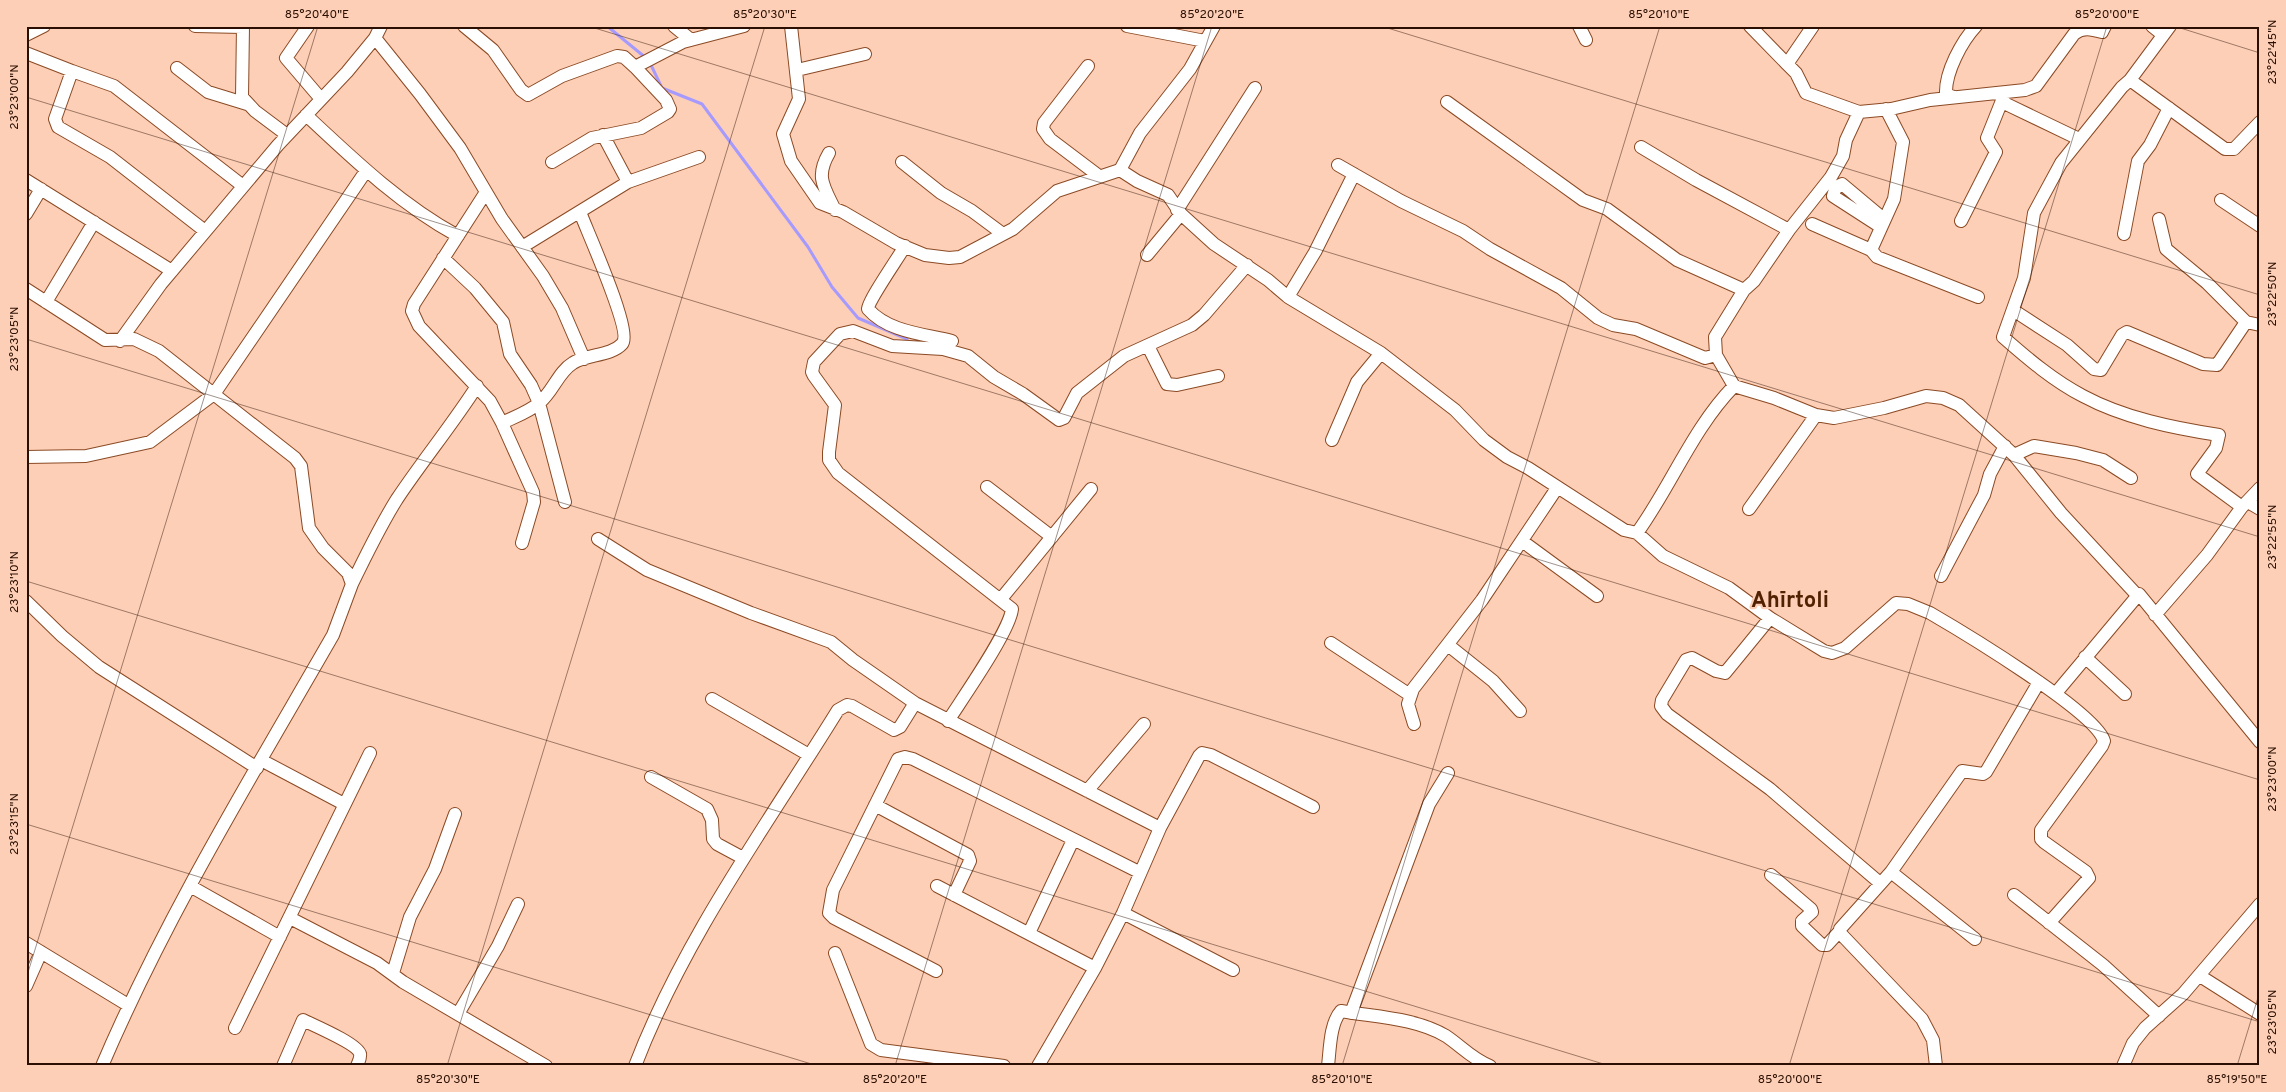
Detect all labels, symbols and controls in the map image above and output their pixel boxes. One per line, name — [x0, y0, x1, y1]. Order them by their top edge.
text: 85°20'40"E — [285, 7, 349, 23]
text: 85°20'30"E — [733, 7, 797, 23]
text: 85°20'20"E — [1180, 7, 1244, 23]
text: 85°20'10"E — [1628, 7, 1690, 23]
text: 85°20'00"E — [2075, 7, 2139, 23]
text: 23°22'45"N — [2265, 20, 2281, 84]
text: 23°23'00"N — [7, 64, 23, 130]
text: 23°22'50"N — [2265, 261, 2281, 327]
text: 23°23'05"N — [7, 306, 23, 372]
text: 23°22'55"N — [2265, 505, 2281, 569]
text: 23°23'10"N — [7, 551, 23, 613]
district label: Ahīrtoli — [1751, 588, 1829, 615]
text: 23°23'00"N — [2265, 746, 2281, 812]
text: 23°23'15"N — [7, 793, 23, 855]
text: 23°23'05"N — [2265, 989, 2281, 1055]
text: 85°20'30"E — [416, 1072, 480, 1088]
text: 85°20'20"E — [863, 1072, 927, 1088]
text: 85°20'10"E — [1311, 1072, 1373, 1088]
text: 85°20'00"E — [1758, 1072, 1822, 1088]
text: 85°19'50"E — [2206, 1072, 2268, 1088]

